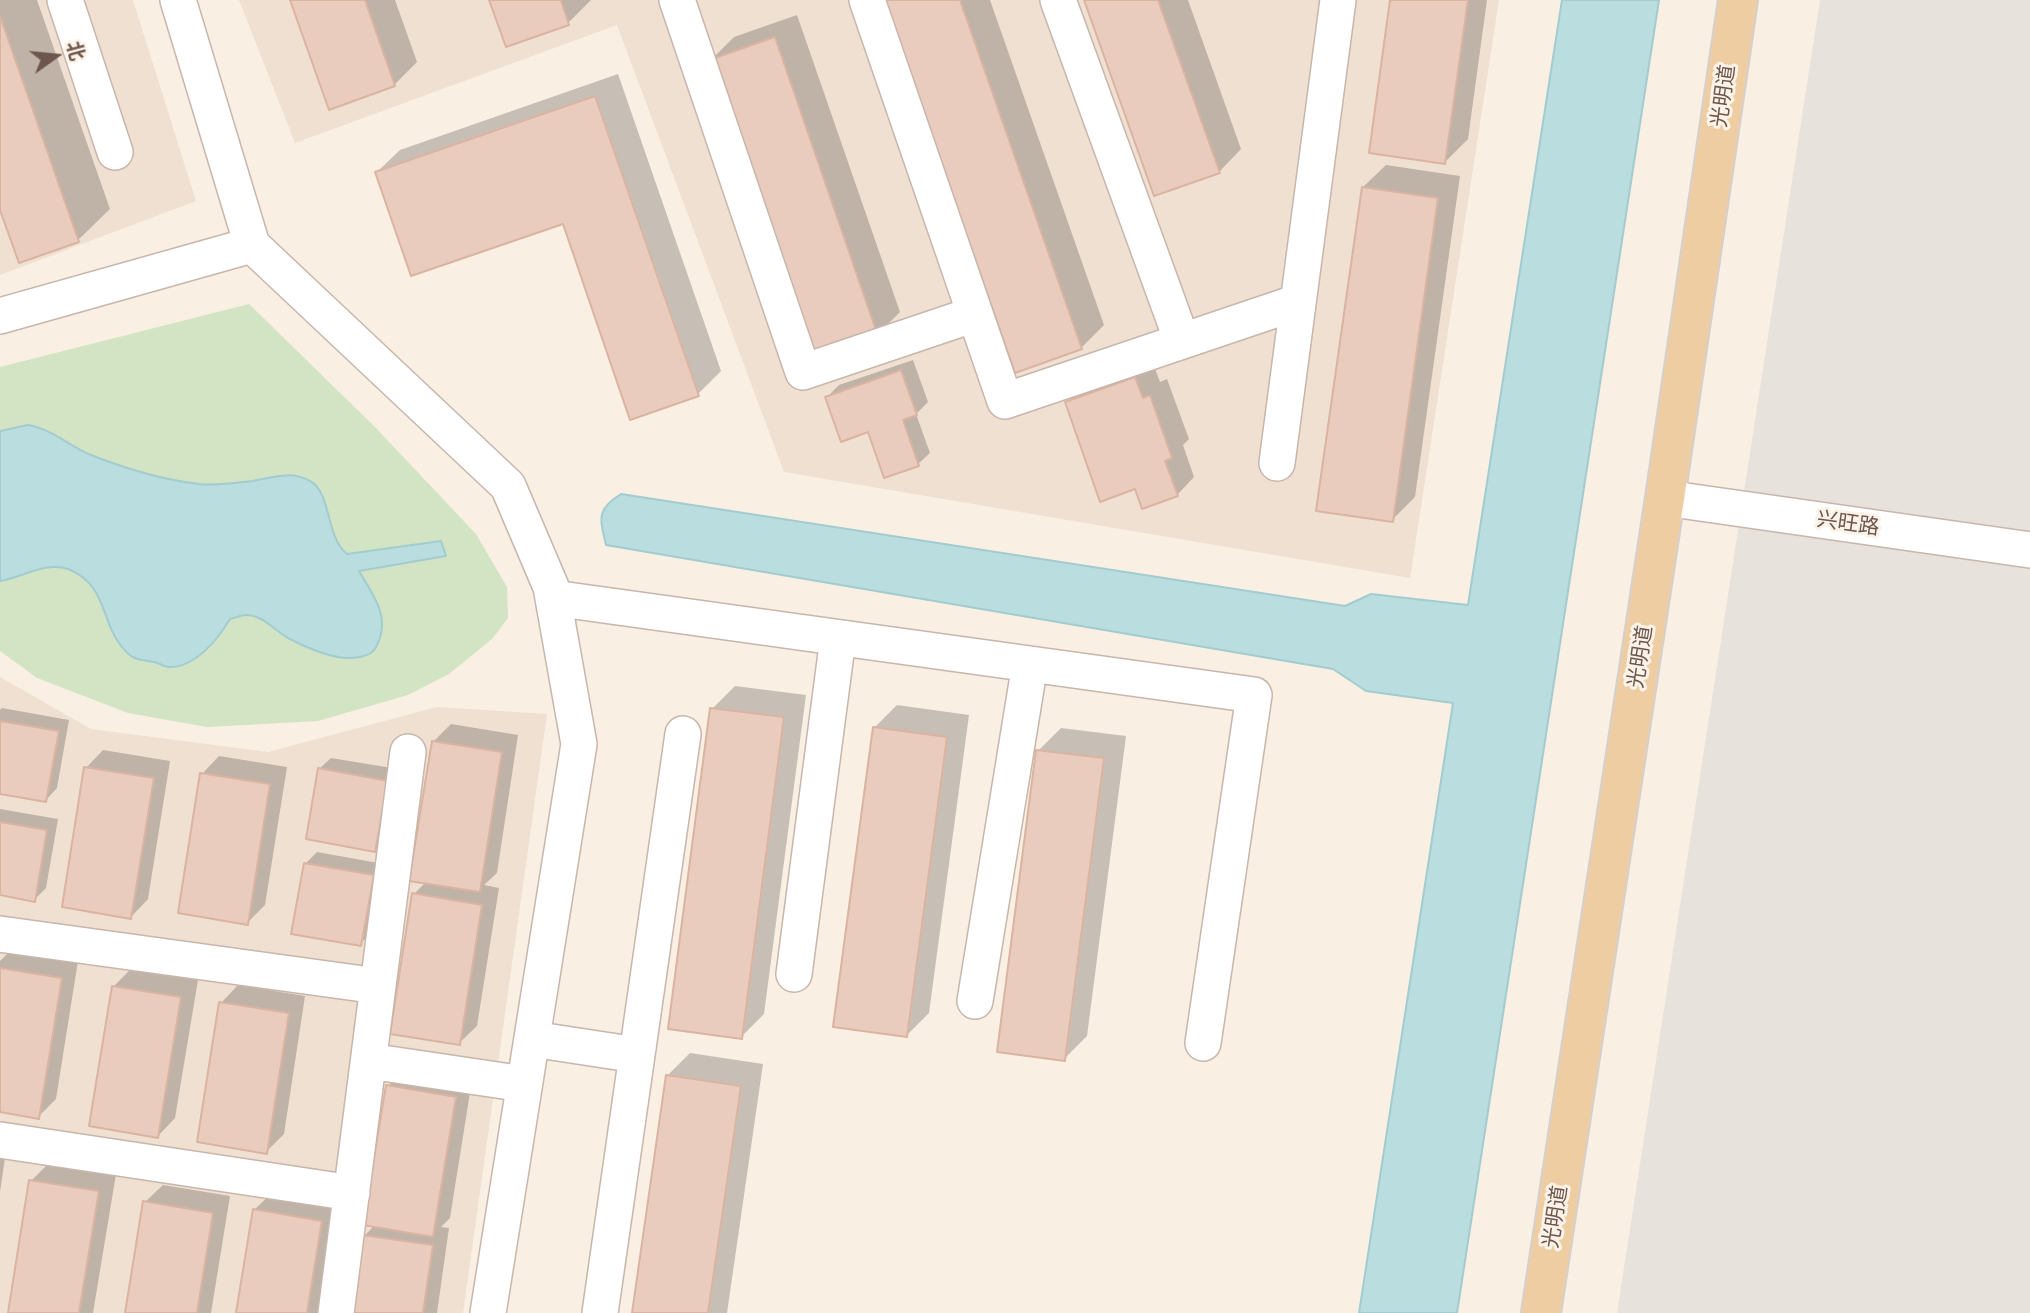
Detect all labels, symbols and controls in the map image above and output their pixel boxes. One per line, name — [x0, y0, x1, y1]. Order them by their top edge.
north arrow — [21, 21, 91, 91]
text: 北 — [62, 38, 90, 63]
street label: 光明道 — [1707, 63, 1741, 129]
street label: 兴旺路 — [1815, 507, 1881, 541]
street label: 光明道 — [1624, 624, 1658, 690]
street label: 光明道 — [1539, 1184, 1573, 1250]

